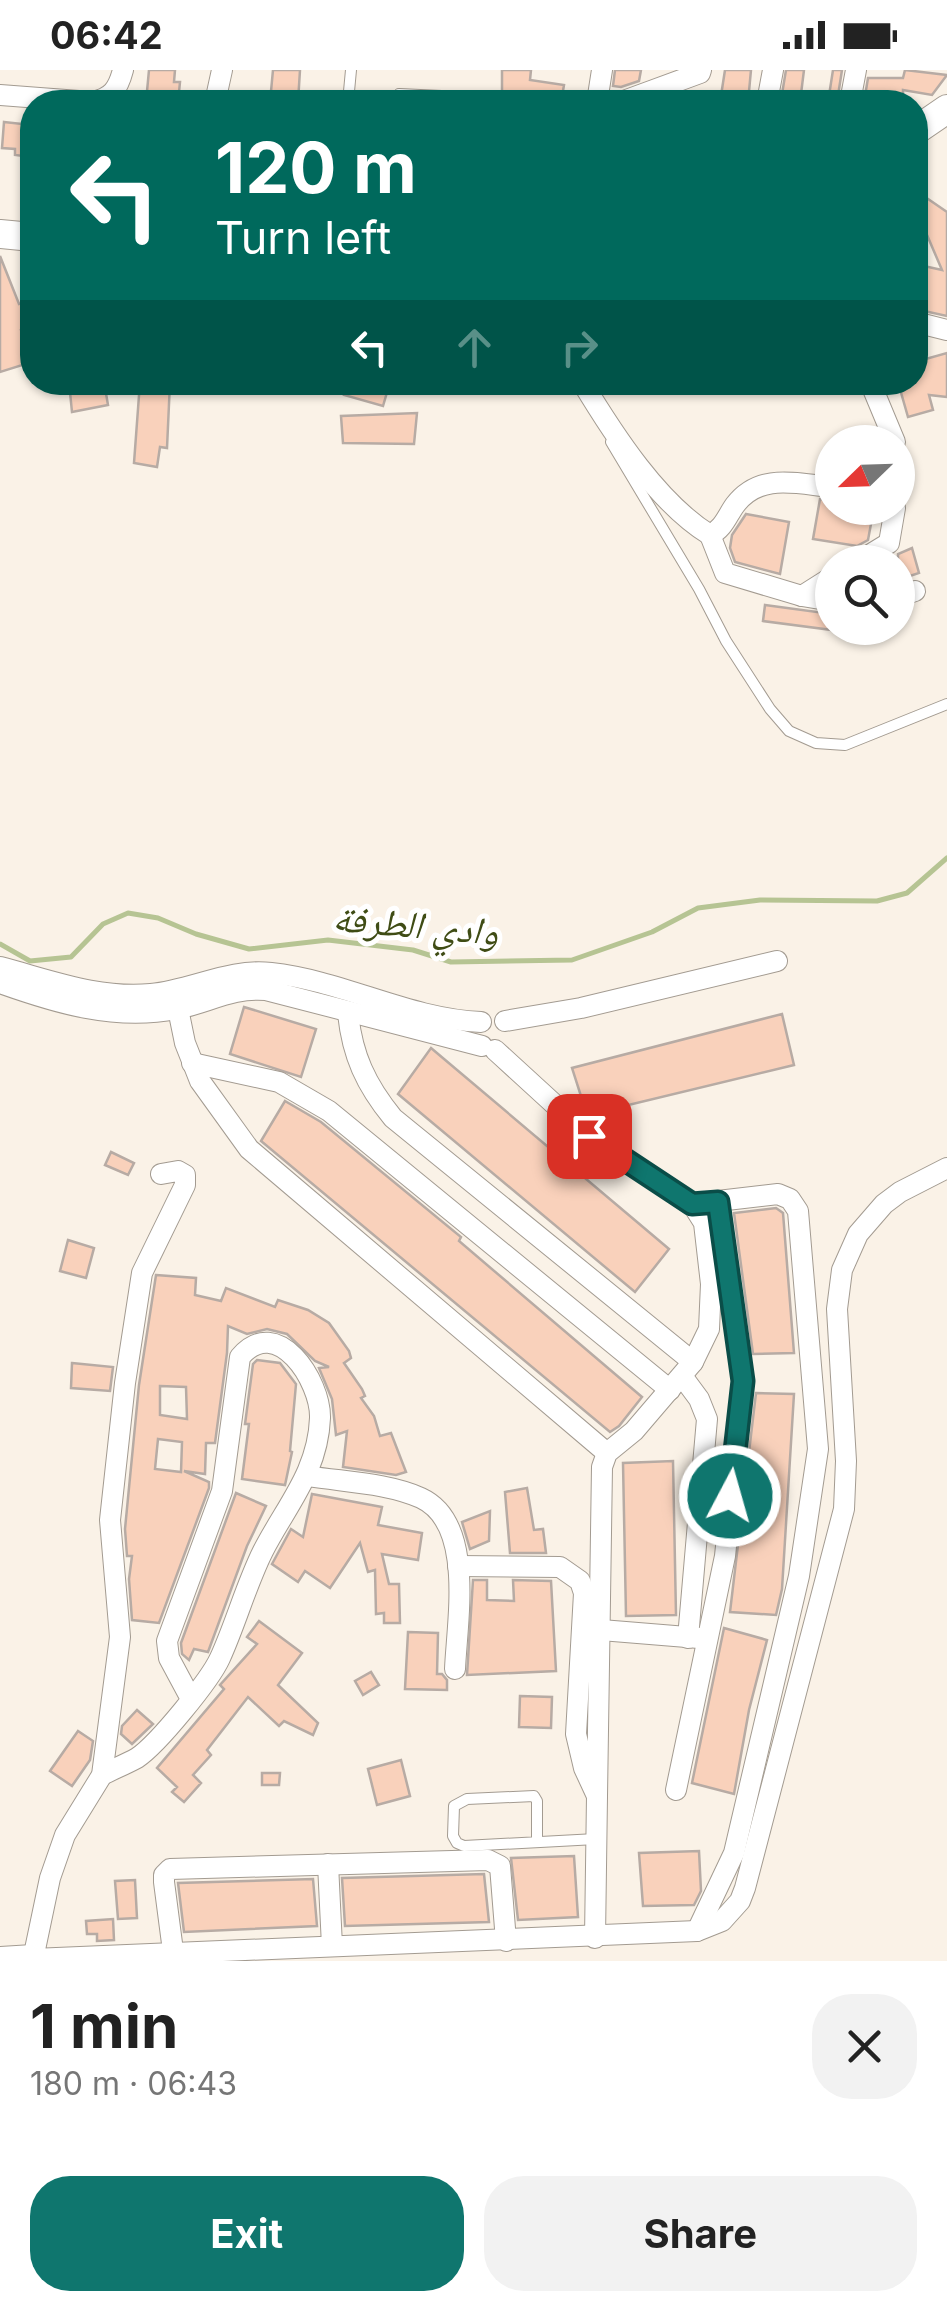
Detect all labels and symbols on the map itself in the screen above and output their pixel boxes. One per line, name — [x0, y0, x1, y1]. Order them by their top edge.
north arrow — [815, 425, 915, 525]
water label: وادي الطرفة — [331, 894, 501, 962]
pin — [547, 1094, 632, 1179]
position arrow — [678, 1444, 782, 1548]

